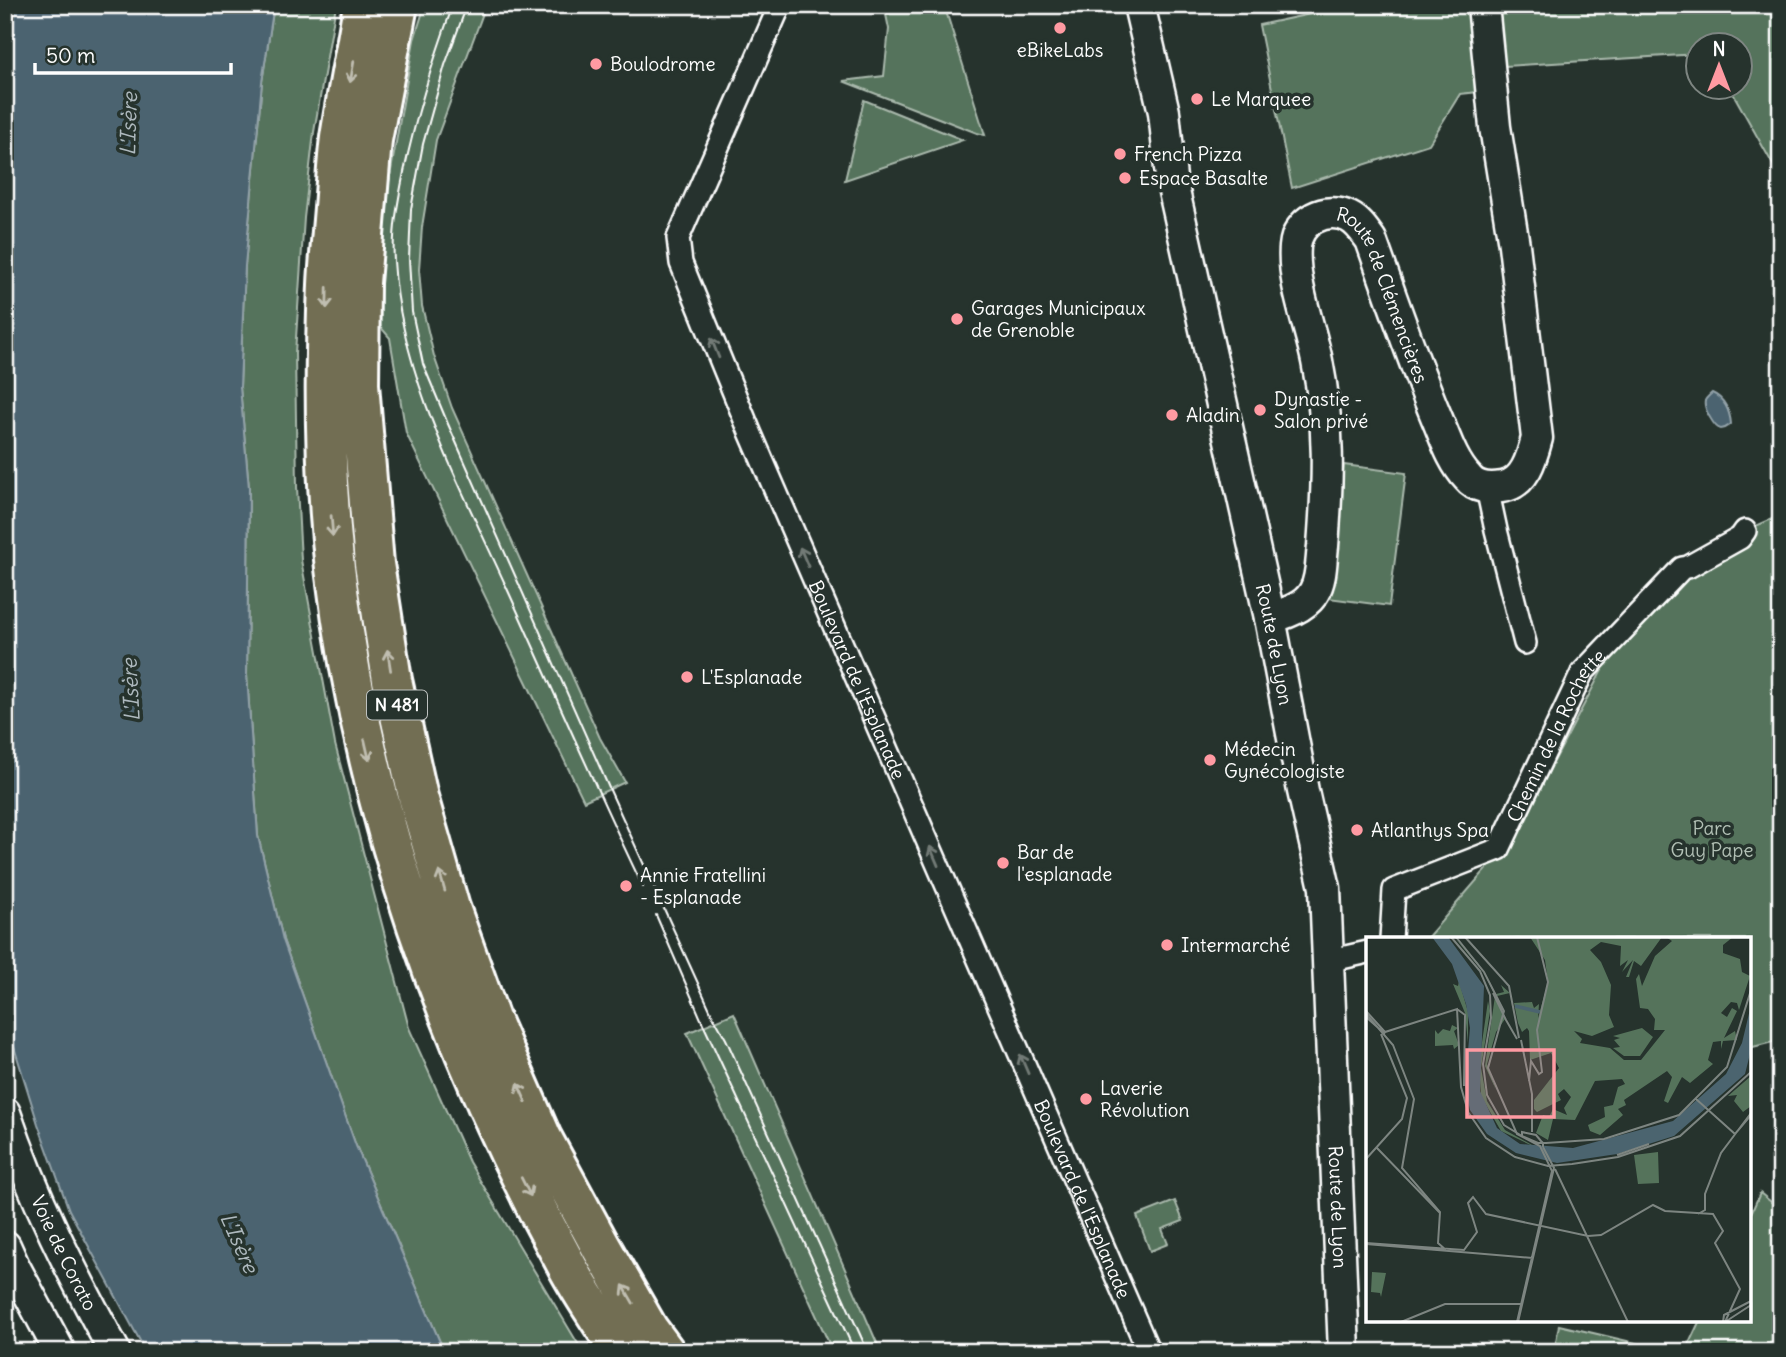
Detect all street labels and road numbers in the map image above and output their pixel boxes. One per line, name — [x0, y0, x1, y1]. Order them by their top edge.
street label: Route de Clémencières — [1334, 202, 1434, 387]
street label: Boulevard de l'Esplanade — [804, 576, 911, 783]
street label: Route de Lyon — [1251, 581, 1298, 707]
street label: Chemin de la Rochette — [1501, 644, 1610, 826]
road number: N 481 — [367, 690, 427, 720]
street label: Boulevard de l'Esplanade — [1029, 1096, 1136, 1302]
street label: Route de Lyon — [1324, 1145, 1353, 1269]
street label: Voie de Corato — [26, 1192, 103, 1315]

